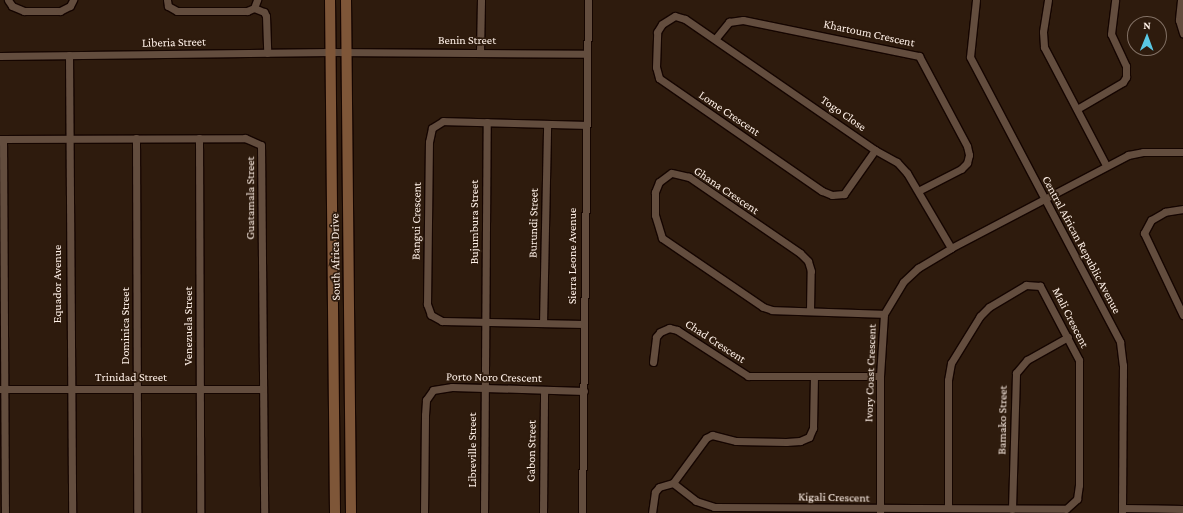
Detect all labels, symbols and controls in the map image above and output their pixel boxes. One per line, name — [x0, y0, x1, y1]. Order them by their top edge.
north arrow — [1127, 16, 1167, 56]
street label: Khartoum Crescent — [822, 17, 916, 51]
text: N — [1143, 19, 1151, 31]
street label: Benin Street — [438, 34, 496, 48]
street label: Liberia Street — [142, 35, 206, 51]
street label: Lome Crescent — [696, 88, 762, 140]
street label: Togo Close — [818, 93, 868, 135]
street label: Guatamala Street — [244, 156, 258, 240]
street label: Ghana Crescent — [691, 164, 761, 218]
street label: Central African Republic Avenue — [1038, 174, 1124, 316]
street label: Bujumbura Street — [468, 180, 482, 264]
street label: Bangui Crescent — [409, 182, 425, 260]
street label: Burundi Street — [526, 188, 542, 258]
street label: Sierra Leone Avenue — [566, 208, 580, 304]
street label: South Africa Drive — [328, 213, 344, 301]
street label: Equador Avenue — [51, 245, 65, 323]
street label: Mali Crescent — [1049, 285, 1091, 351]
street label: Venezuela Street — [182, 286, 196, 366]
street label: Dominica Street — [119, 287, 133, 365]
street label: Chad Crescent — [682, 317, 748, 367]
street label: Ivory Coast Crescent — [862, 324, 880, 422]
street label: Porto Noro Crescent — [446, 370, 542, 386]
street label: Trinidad Street — [95, 371, 167, 385]
street label: Bamako Street — [995, 385, 1011, 455]
street label: Libreville Street — [466, 412, 480, 488]
street label: Gabon Street — [524, 420, 540, 482]
street label: Kigali Crescent — [798, 490, 870, 506]

